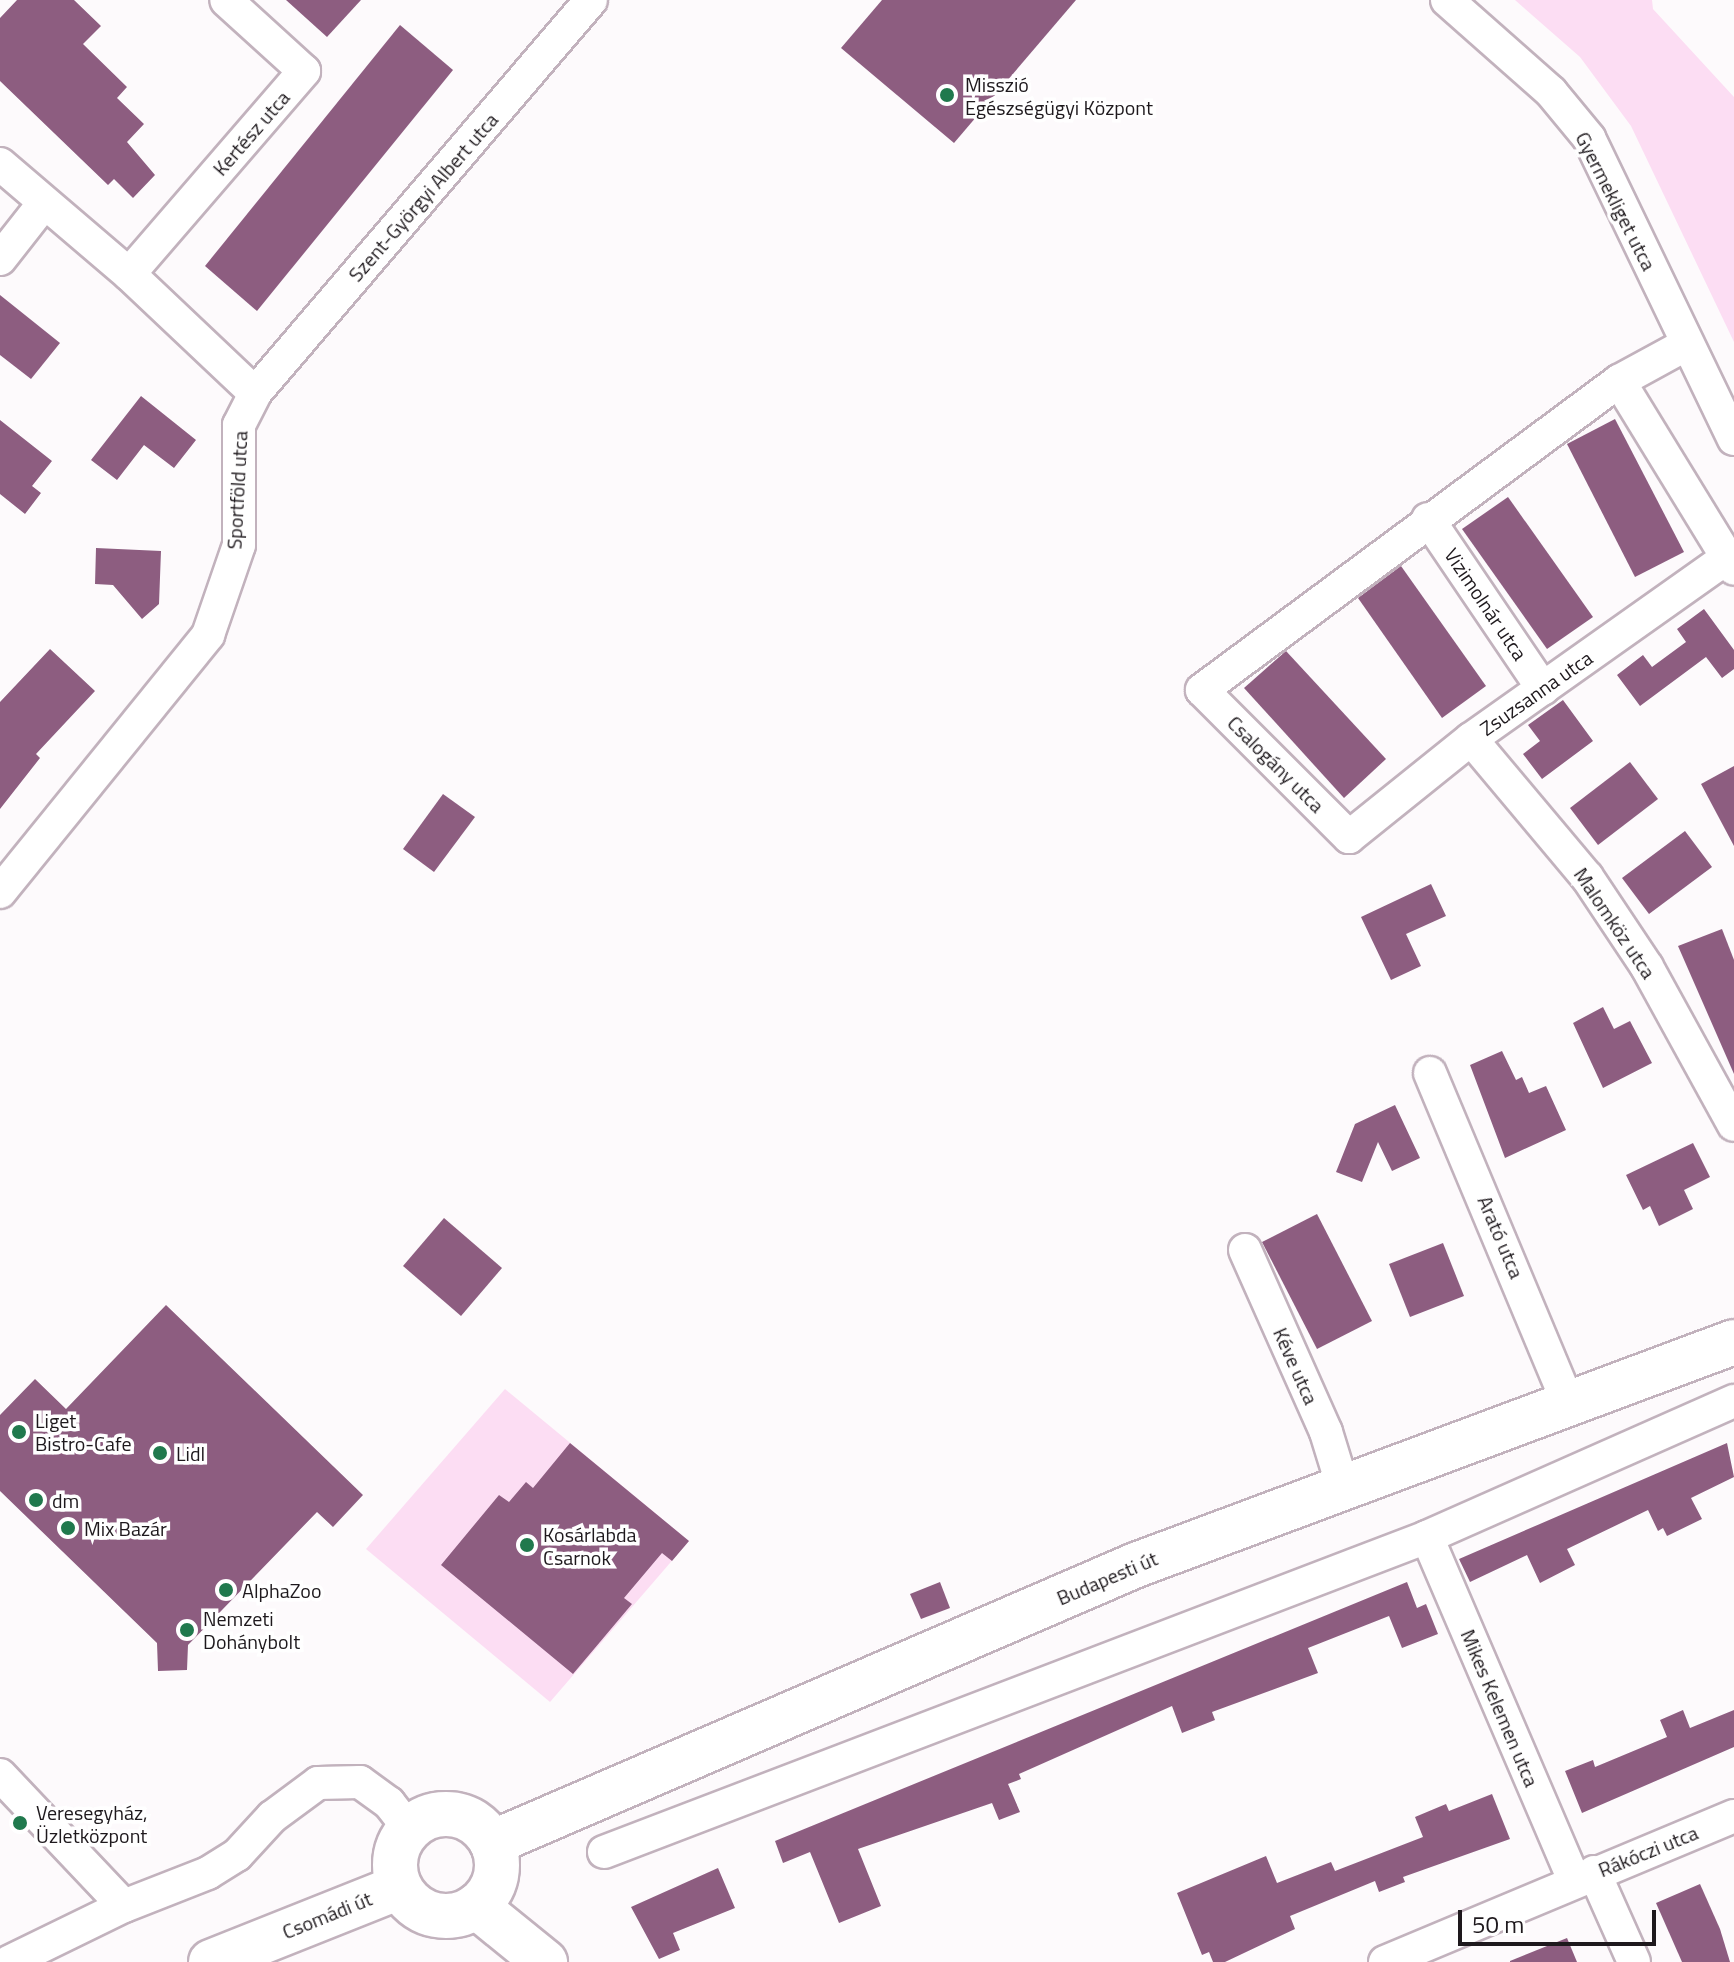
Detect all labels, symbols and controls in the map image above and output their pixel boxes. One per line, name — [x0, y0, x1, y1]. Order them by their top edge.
place label: Misszió Egészségügyi Központ — [965, 72, 1153, 119]
marker: Misszió Egészségügyi Központ — [936, 84, 958, 106]
street label: Kertész utca — [208, 86, 294, 180]
street label: Szent-Györgyi Albert utca — [343, 108, 503, 286]
street label: Gyermekliget utca — [1571, 128, 1661, 274]
street label: Sportföld utca — [222, 430, 252, 550]
street label: Vizimolnár utca — [1440, 543, 1532, 665]
street label: Zsuzsanna utca — [1475, 646, 1597, 740]
street label: Csalogány utca — [1223, 711, 1329, 817]
street label: Malomköz utca — [1569, 863, 1661, 983]
street label: Arató utca — [1473, 1192, 1529, 1282]
street label: Kéve utca — [1268, 1324, 1324, 1408]
place label: Liget Bistro-Cafe — [35, 1408, 131, 1455]
marker: Liget Bistro-Cafe — [10, 1423, 28, 1441]
place label: Lidl — [176, 1441, 205, 1465]
marker: Lidl — [151, 1444, 169, 1462]
place label: dm — [52, 1488, 79, 1512]
marker: dm — [27, 1491, 45, 1509]
place label: Mix Bazár — [84, 1516, 167, 1540]
marker: Mix Bazár — [59, 1519, 77, 1537]
place label: Kosárlabda Csarnok — [543, 1522, 637, 1569]
marker: Kosárlabda Csarnok — [518, 1536, 536, 1554]
street label: Budapesti út — [1053, 1546, 1161, 1610]
place label: AlphaZoo — [242, 1578, 321, 1602]
marker: AlphaZoo — [217, 1581, 235, 1599]
place label: Nemzeti Dohánybolt — [203, 1606, 300, 1653]
marker: Nemzeti Dohánybolt — [178, 1621, 196, 1639]
street label: Mikes Kelemen utca — [1456, 1626, 1544, 1790]
place label: Veresegyház, Üzletközpont — [36, 1800, 148, 1847]
marker: Veresegyház, Üzletközpont — [11, 1814, 29, 1832]
street label: Rákóczi utca — [1595, 1820, 1701, 1882]
street label: Csomádi út — [279, 1886, 375, 1944]
scale bar — [1462, 1894, 1660, 1944]
text: 50 m — [1472, 1906, 1524, 1942]

